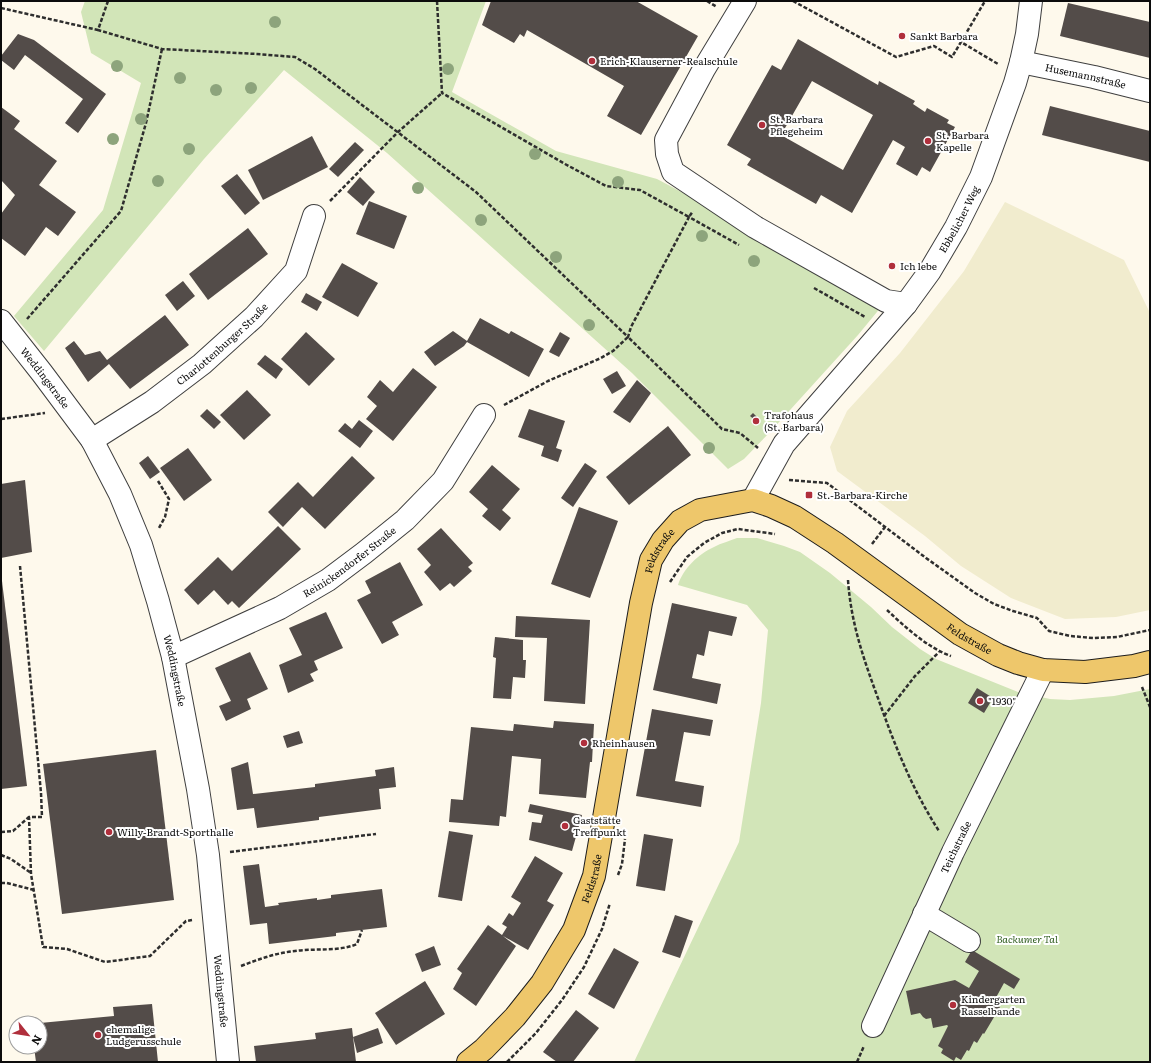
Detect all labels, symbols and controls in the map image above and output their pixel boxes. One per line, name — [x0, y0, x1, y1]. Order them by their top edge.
place label: Sankt Barbara — [910, 28, 978, 43]
marker: Sankt Barbara — [897, 31, 907, 41]
place label: Erich-Klauserner-Realschule — [600, 53, 738, 68]
marker: Erich-Klauserner-Realschule — [587, 56, 597, 66]
street label: Husemannstraße — [1044, 59, 1128, 92]
place label: St. Barbara Pflegeheim — [770, 111, 824, 138]
marker: St. Barbara Pflegeheim — [757, 120, 767, 130]
place label: St. Barbara Kapelle — [936, 127, 990, 154]
marker: St. Barbara Kapelle — [923, 136, 933, 146]
street label: Ebbelicher Weg — [935, 182, 983, 255]
place label: Ich lebe — [900, 258, 937, 273]
marker: Ich lebe — [887, 261, 897, 271]
street label: Charlottenburger Straße — [173, 299, 271, 388]
street label: Weddingstraße — [17, 344, 74, 411]
place label: Trafohaus (St. Barbara) — [764, 407, 824, 434]
marker: Trafohaus (St. Barbara) — [751, 416, 761, 426]
place label: St.-Barbara-Kirche — [817, 487, 907, 502]
marker: St.-Barbara-Kirche — [804, 490, 814, 500]
street label: Reinickendorfer Straße — [300, 522, 399, 600]
street label: Feldstraße — [640, 524, 677, 575]
street label: Feldstraße — [944, 619, 995, 657]
street label: Weddingstraße — [160, 633, 190, 708]
place label: "1930" — [988, 693, 1016, 708]
marker: "1930" — [975, 696, 985, 706]
place label: Rheinhausen — [592, 735, 656, 750]
marker: Rheinhausen — [579, 738, 589, 748]
place label: Gaststätte Treffpunkt — [573, 812, 626, 839]
street label: Teichstraße — [936, 818, 974, 876]
marker: Gaststätte Treffpunkt — [560, 821, 570, 831]
place label: Willy-Brandt-Sporthalle — [117, 824, 233, 839]
marker: Willy-Brandt-Sporthalle — [104, 827, 114, 837]
street label: Feldstraße — [577, 853, 605, 905]
park label: Backumer Tal — [996, 931, 1058, 946]
street label: Weddingstraße — [211, 954, 233, 1028]
place label: Kindergarten Rasselbande — [961, 991, 1026, 1018]
marker: Kindergarten Rasselbande — [948, 1000, 958, 1010]
north arrow — [8, 1015, 48, 1055]
place label: ehemalige Ludgerusschule — [106, 1021, 181, 1048]
marker: ehemalige Ludgerusschule — [93, 1030, 103, 1040]
text: N — [28, 1033, 47, 1048]

